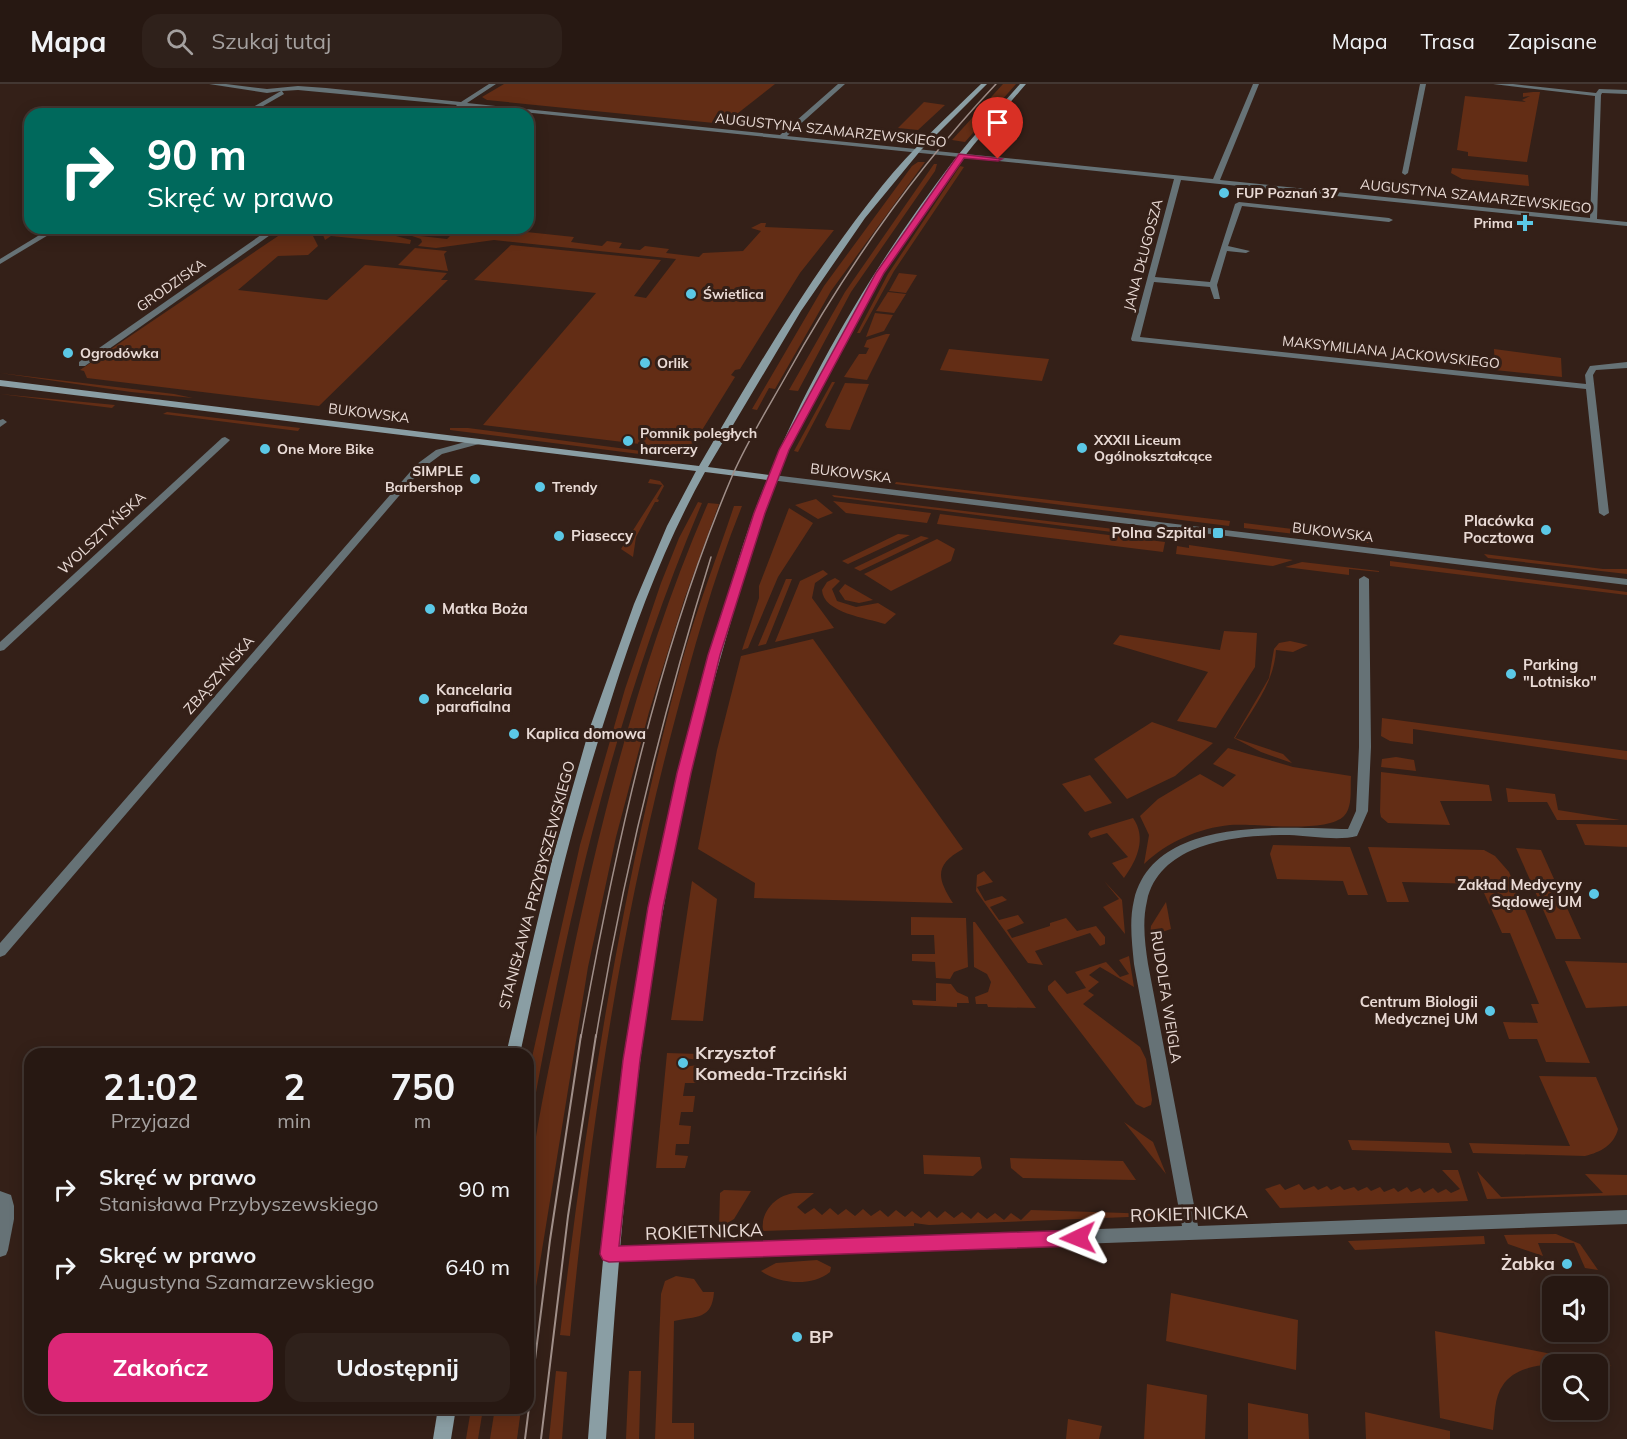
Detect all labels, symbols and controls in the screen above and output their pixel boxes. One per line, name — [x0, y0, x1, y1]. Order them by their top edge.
search box — [142, 14, 562, 68]
text: Mapa — [30, 24, 106, 59]
icon: search — [163, 25, 196, 58]
text: Szukaj tutaj — [211, 27, 331, 55]
text: Mapa — [1332, 28, 1388, 54]
text: Trasa — [1421, 28, 1475, 54]
text: Zapisane — [1508, 28, 1597, 54]
pin — [972, 97, 1023, 159]
icon: arrive — [981, 106, 1014, 139]
street label: AUGUSTYNA SZAMARZEWSKIEGO — [714, 109, 948, 151]
text: 90 m — [147, 128, 247, 181]
icon: right — [48, 132, 126, 210]
street label: AUGUSTYNA SZAMARZEWSKIEGO — [1359, 175, 1593, 217]
text: Skręć w prawo — [147, 180, 334, 214]
place label: FUP Poznań 37 — [1236, 184, 1338, 202]
marker: FUP Poznań 37 — [1217, 186, 1231, 200]
street label: JANA DŁUGOSZA — [1119, 196, 1167, 313]
place label: Prima — [1473, 214, 1513, 232]
marker: Prima — [1518, 216, 1532, 230]
street label: GRODZISKA — [133, 254, 210, 315]
place label: Świetlica — [703, 285, 764, 303]
marker: Świetlica — [684, 287, 698, 301]
street label: MAKSYMILIANA JACKOWSKIEGO — [1281, 332, 1501, 372]
place label: Ogrodówka — [80, 344, 159, 362]
marker: Ogrodówka — [61, 346, 75, 360]
place label: Orlik — [657, 354, 689, 372]
marker: Orlik — [638, 356, 652, 370]
street label: BUKOWSKA — [327, 399, 411, 427]
place label: Pomnik poległych harcerzy — [640, 424, 757, 458]
place label: XXXII Liceum Ogólnokształcące — [1093, 431, 1213, 465]
marker: Pomnik poległych harcerzy — [621, 434, 635, 448]
place label: One More Bike — [277, 440, 374, 458]
marker: XXXII Liceum Ogólnokształcące — [1075, 441, 1089, 455]
marker: One More Bike — [258, 442, 272, 456]
street label: BUKOWSKA — [809, 459, 893, 487]
place label: SIMPLE Barbershop — [385, 462, 463, 496]
marker: SIMPLE Barbershop — [468, 472, 482, 486]
place label: Trendy — [552, 478, 598, 496]
marker: Trendy — [533, 480, 547, 494]
street label: WOLSZTYŃSKA — [54, 487, 150, 578]
place label: Placówka Pocztowa — [1463, 511, 1534, 547]
street label: BUKOWSKA — [1291, 518, 1375, 546]
place label: Polna Szpital — [1111, 523, 1206, 542]
marker: Placówka Pocztowa — [1539, 523, 1553, 537]
place label: Piaseccy — [571, 526, 634, 545]
marker: Polna Szpital — [1211, 526, 1225, 540]
marker: Piaseccy — [552, 529, 566, 543]
place label: Matka Boża — [442, 599, 528, 618]
marker: Matka Boża — [423, 602, 437, 616]
street label: ZBĄSZYŃSKA — [179, 631, 258, 718]
place label: Parking "Lotnisko" — [1523, 655, 1597, 691]
marker: Parking "Lotnisko" — [1504, 667, 1518, 681]
place label: Kancelaria parafialna — [436, 680, 512, 716]
marker: Kancelaria parafialna — [417, 692, 431, 706]
place label: Kaplica domowa — [526, 724, 646, 743]
marker: Kaplica domowa — [507, 727, 521, 741]
street label: STANISŁAWA PRZYBYSZEWSKIEGO — [494, 759, 579, 1011]
place label: Zakład Medycyny Sądowej UM — [1457, 875, 1583, 911]
marker: Zakład Medycyny Sądowej UM — [1587, 887, 1601, 901]
street label: RUDOLFA WEIGLA — [1147, 929, 1186, 1065]
place label: Centrum Biologii Medycznej UM — [1360, 992, 1478, 1028]
marker: Centrum Biologii Medycznej UM — [1483, 1004, 1497, 1018]
place label: Krzysztof Komeda-Trzciński — [695, 1041, 847, 1085]
marker: Krzysztof Komeda-Trzciński — [676, 1056, 690, 1070]
text: 21:02 — [103, 1064, 198, 1109]
text: 2 — [283, 1064, 305, 1109]
text: 750 — [390, 1064, 455, 1109]
text: Przyjazd — [111, 1108, 191, 1133]
text: min — [277, 1108, 311, 1133]
text: m — [414, 1108, 431, 1133]
text: Skręć w prawo — [99, 1163, 256, 1191]
icon: right — [48, 1173, 81, 1206]
text: 90 m — [459, 1175, 510, 1203]
text: Stanisława Przybyszewskiego — [99, 1191, 378, 1216]
street label: ROKIETNICKA — [1130, 1200, 1248, 1227]
position arrow — [1046, 1206, 1110, 1270]
street label: ROKIETNICKA — [645, 1218, 763, 1245]
text: Skręć w prawo — [99, 1241, 256, 1269]
icon: right — [48, 1251, 81, 1284]
place label: Żabka — [1501, 1252, 1555, 1275]
text: 640 m — [445, 1253, 510, 1281]
marker: Żabka — [1560, 1257, 1574, 1271]
text: Augustyna Szamarzewskiego — [99, 1269, 374, 1294]
map controls — [1542, 1276, 1608, 1420]
button: sound — [1542, 1276, 1608, 1342]
place label: BP — [809, 1325, 833, 1348]
marker: BP — [790, 1330, 804, 1344]
button: Zakończ — [48, 1333, 273, 1402]
button: Udostępnij — [285, 1333, 510, 1402]
button: search — [1542, 1354, 1608, 1420]

